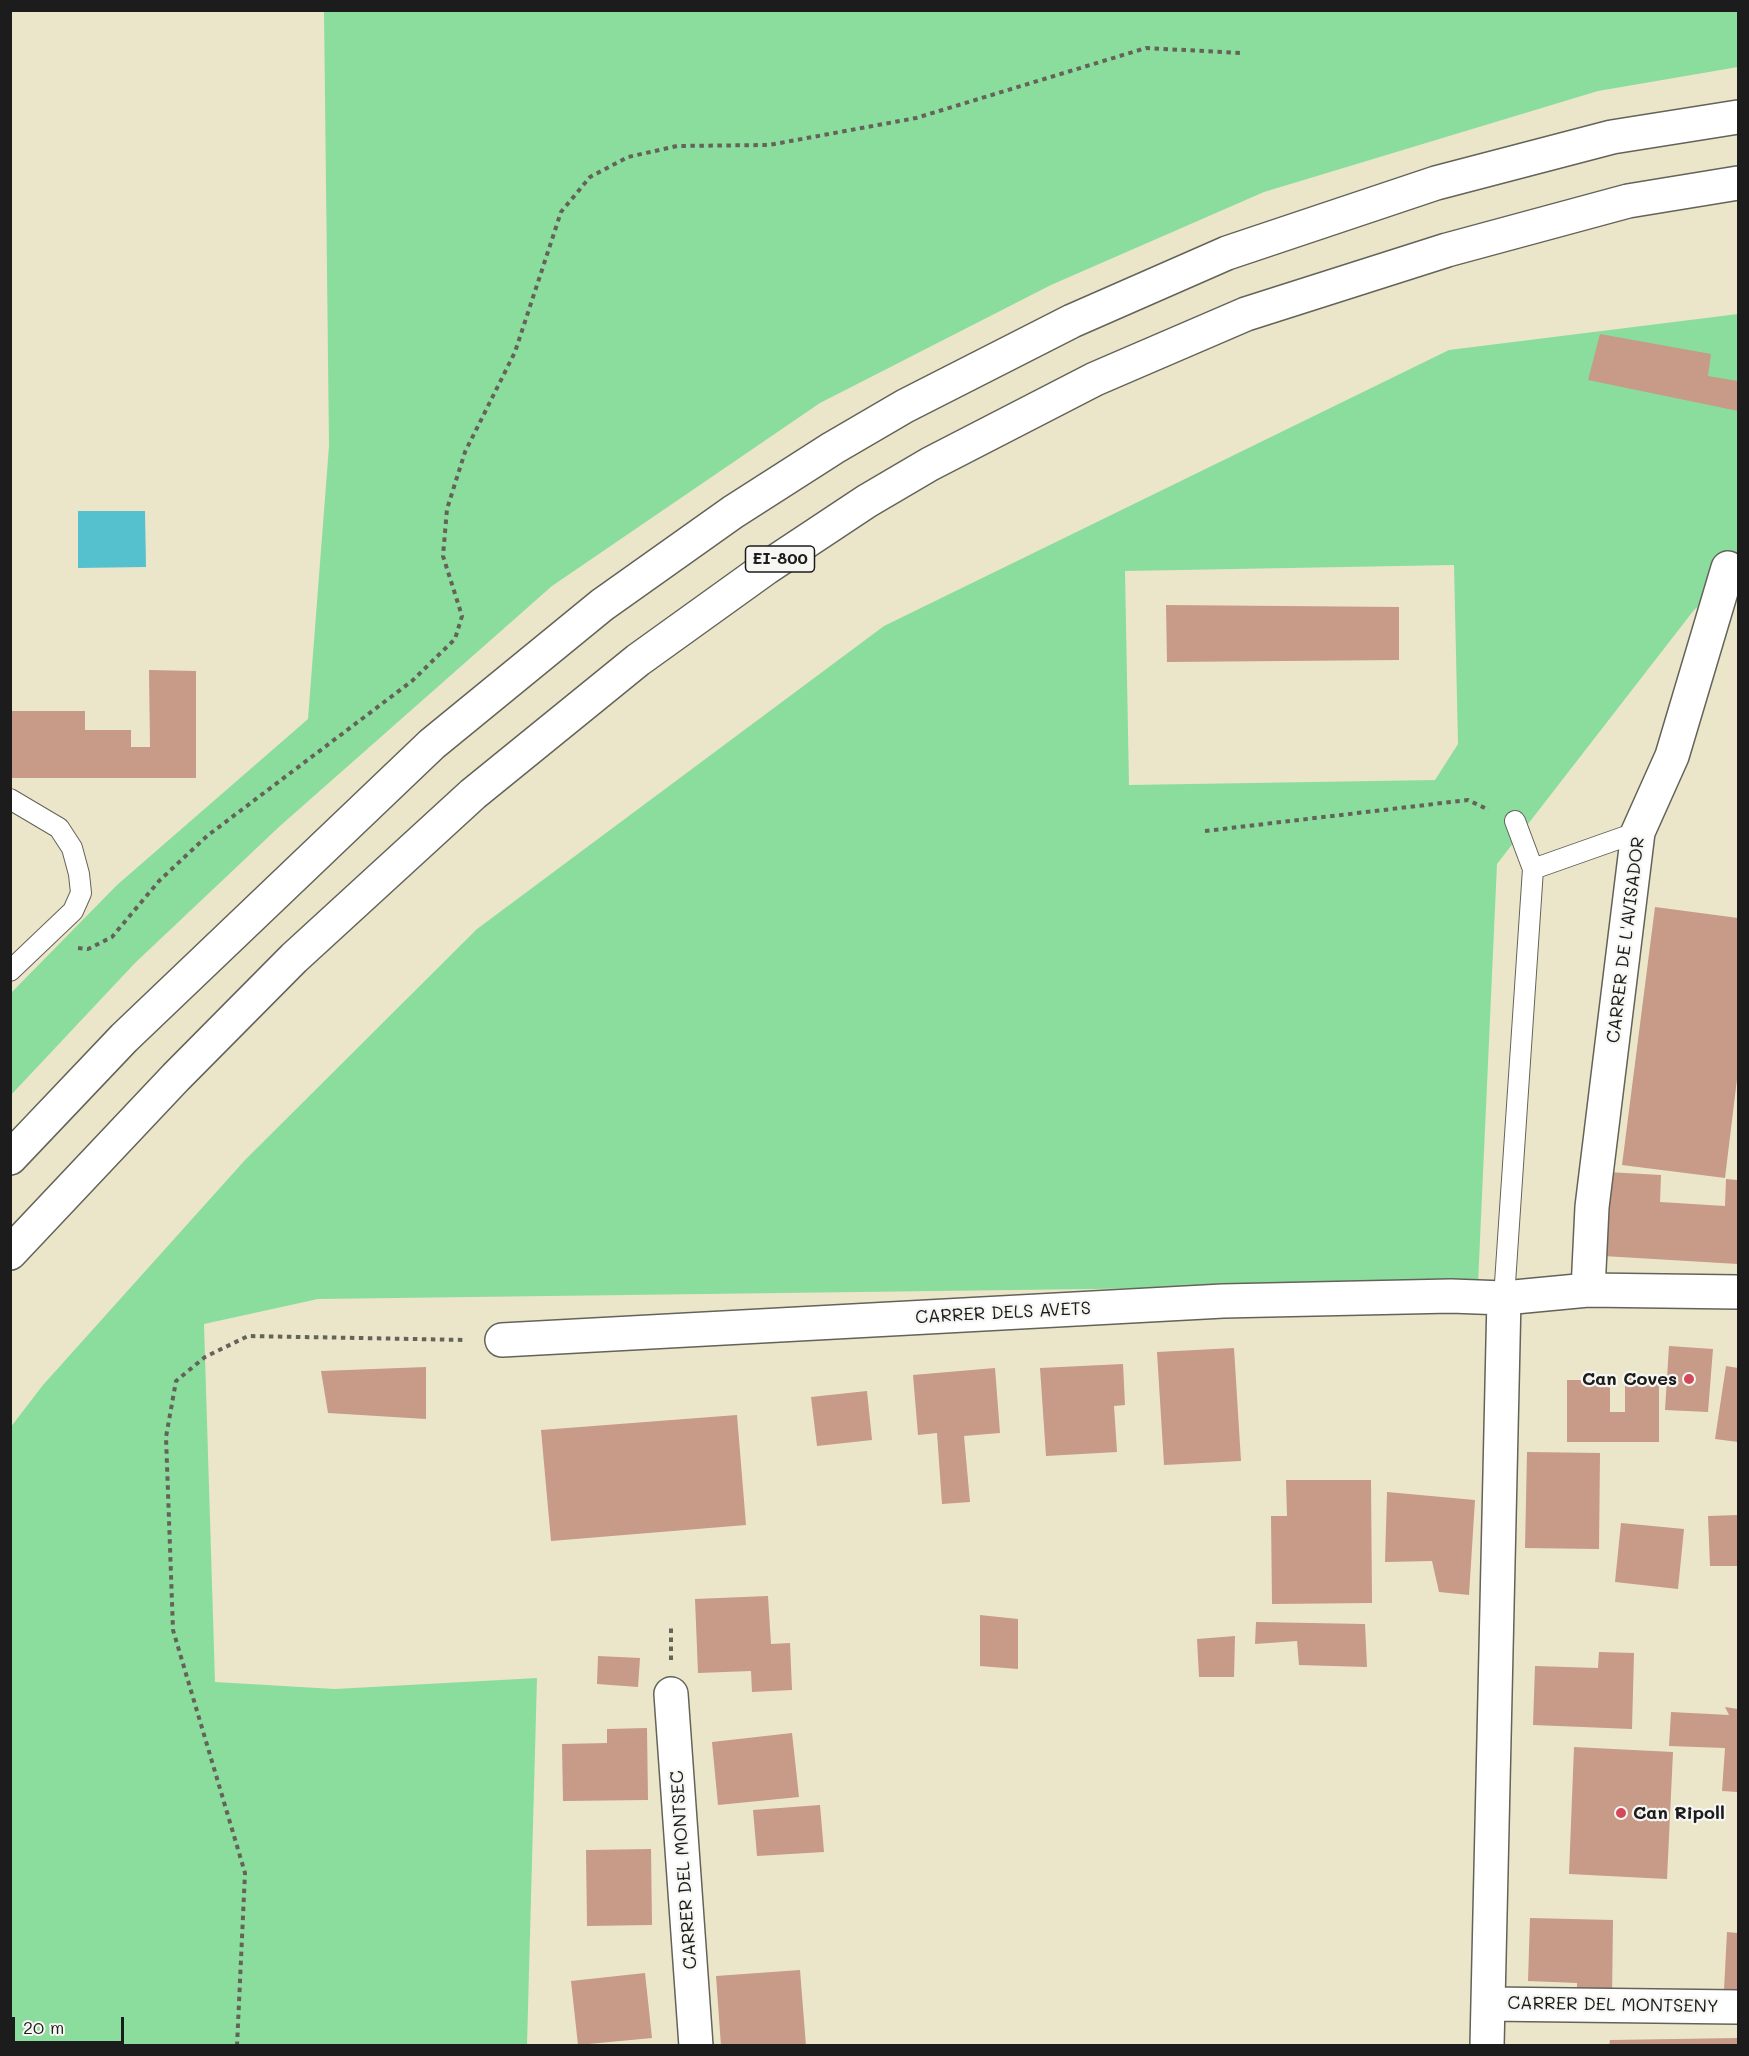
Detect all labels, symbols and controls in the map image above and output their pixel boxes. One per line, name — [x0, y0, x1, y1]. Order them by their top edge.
road number: EI-800 — [746, 546, 814, 572]
street label: CARRER DE L'AVISADOR — [1603, 836, 1649, 1044]
street label: CARRER DELS AVETS — [915, 1298, 1091, 1328]
place label: Can Coves — [1582, 1368, 1677, 1390]
marker: Can Coves — [1682, 1372, 1696, 1386]
street label: CARRER DEL MONTSEC — [666, 1770, 702, 1970]
place label: Can Ripoll — [1633, 1802, 1725, 1824]
marker: Can Ripoll — [1614, 1806, 1628, 1820]
street label: CARRER DEL MONTSENY — [1507, 1992, 1719, 2018]
scale bar — [15, 2005, 128, 2043]
text: 20 m — [23, 2015, 64, 2039]

